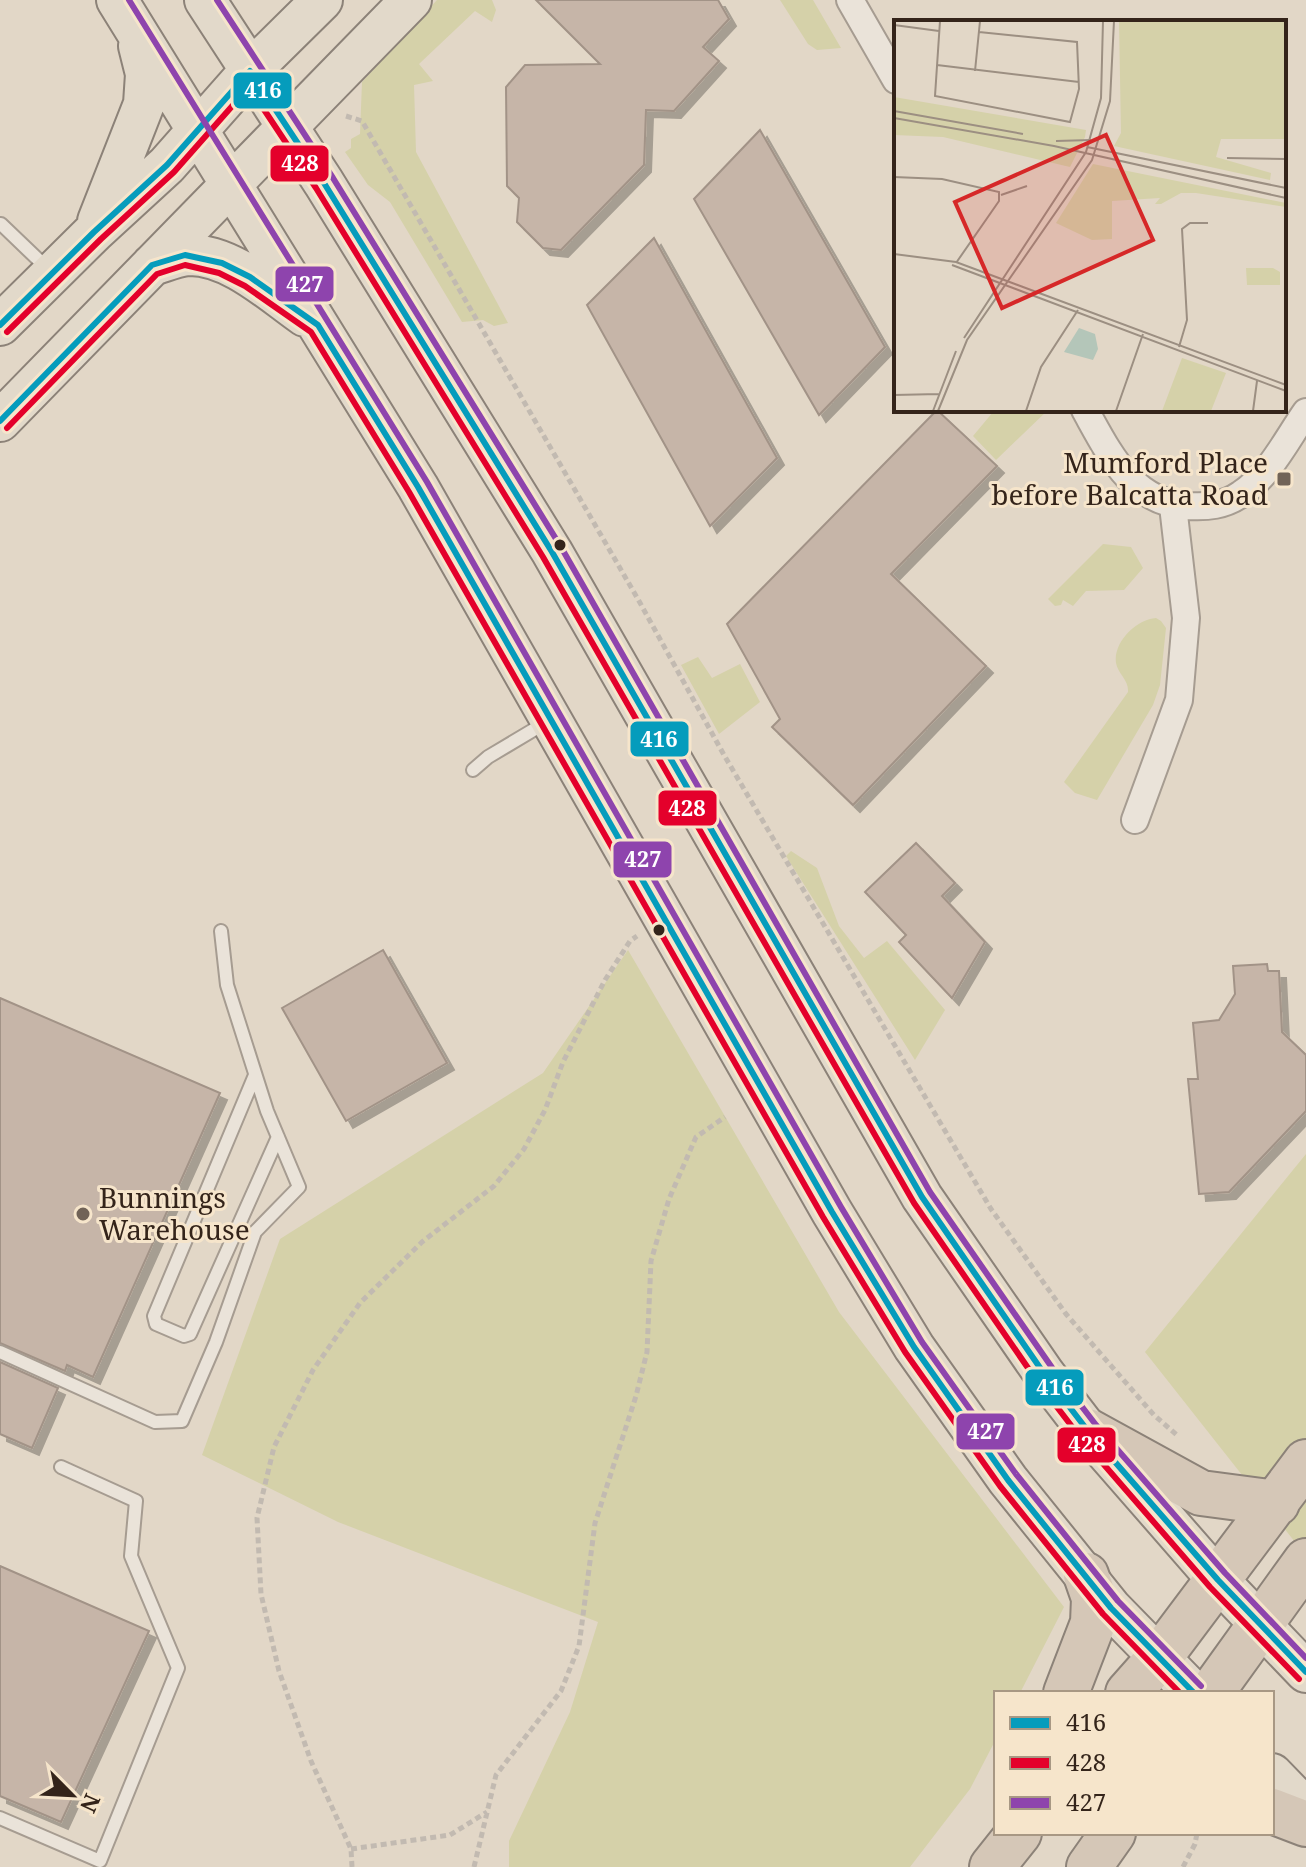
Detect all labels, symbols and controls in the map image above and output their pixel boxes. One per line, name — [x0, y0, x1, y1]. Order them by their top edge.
inset map — [894, 20, 1286, 412]
line badge: 416 — [232, 71, 293, 110]
text: 416 — [244, 74, 282, 104]
line badge: 428 — [269, 144, 330, 183]
text: 428 — [281, 147, 319, 177]
line badge: 427 — [274, 265, 335, 303]
text: 427 — [286, 268, 324, 298]
place label: Mumford Place before Balcatta Road — [991, 443, 1268, 513]
marker: Mumford Place before Balcatta Road — [1275, 470, 1293, 488]
unlabelled marker — [552, 537, 568, 553]
line badge: 416 — [629, 720, 690, 758]
text: 416 — [640, 723, 678, 753]
line badge: 428 — [657, 789, 718, 827]
text: 428 — [668, 792, 706, 822]
line badge: 427 — [612, 840, 673, 879]
text: 427 — [624, 843, 662, 873]
unlabelled marker — [651, 922, 667, 938]
place label: Bunnings Warehouse — [99, 1178, 250, 1248]
marker: Bunnings Warehouse — [74, 1205, 92, 1223]
line badge: 416 — [1024, 1368, 1085, 1407]
text: 416 — [1036, 1371, 1074, 1401]
line badge: 427 — [955, 1412, 1016, 1451]
text: 427 — [967, 1415, 1005, 1445]
line badge: 428 — [1056, 1426, 1117, 1464]
text: 428 — [1068, 1428, 1106, 1458]
legend — [994, 1691, 1274, 1835]
text: 416 — [1066, 1705, 1106, 1738]
text: 428 — [1066, 1745, 1106, 1778]
north arrow — [32, 1755, 112, 1835]
text: 427 — [1066, 1785, 1106, 1818]
text: N — [74, 1790, 108, 1818]

